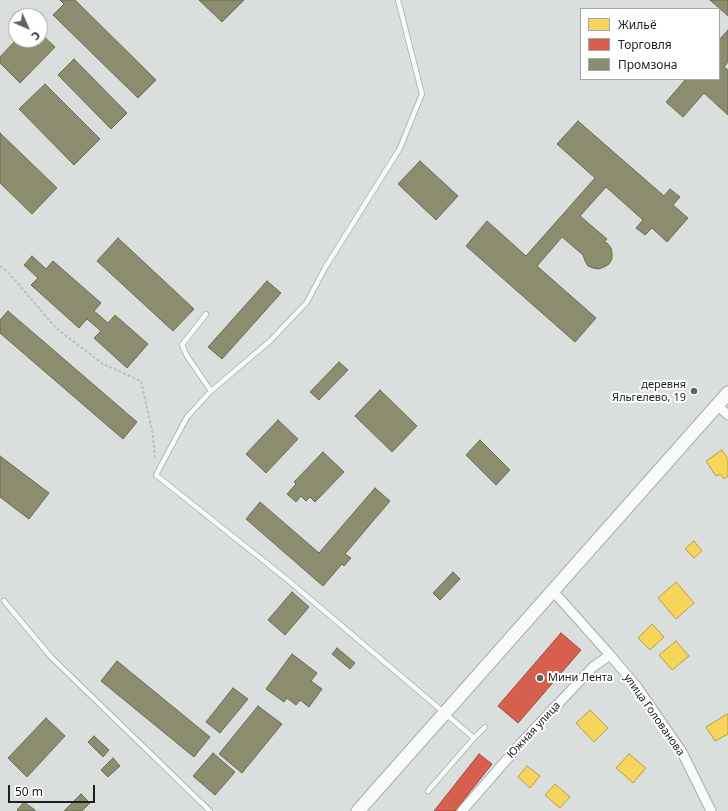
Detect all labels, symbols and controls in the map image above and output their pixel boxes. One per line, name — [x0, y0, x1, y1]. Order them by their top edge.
north arrow — [8, 8, 48, 48]
legend — [580, 8, 720, 80]
text: Жильё — [618, 16, 657, 33]
text: С — [28, 28, 44, 44]
text: Торговля — [618, 36, 672, 53]
text: Промзона — [618, 56, 677, 73]
place label: деревня Яльгелево, 19 — [612, 378, 686, 404]
marker: деревня Яльгелево, 19 — [689, 386, 699, 396]
place label: Мини Лента — [548, 671, 613, 685]
street label: улица Голованова — [621, 672, 687, 758]
marker: Мини Лента — [535, 673, 545, 683]
street label: Южная улица — [504, 699, 564, 761]
scale bar — [10, 777, 97, 803]
text: 50 m — [15, 783, 43, 800]

